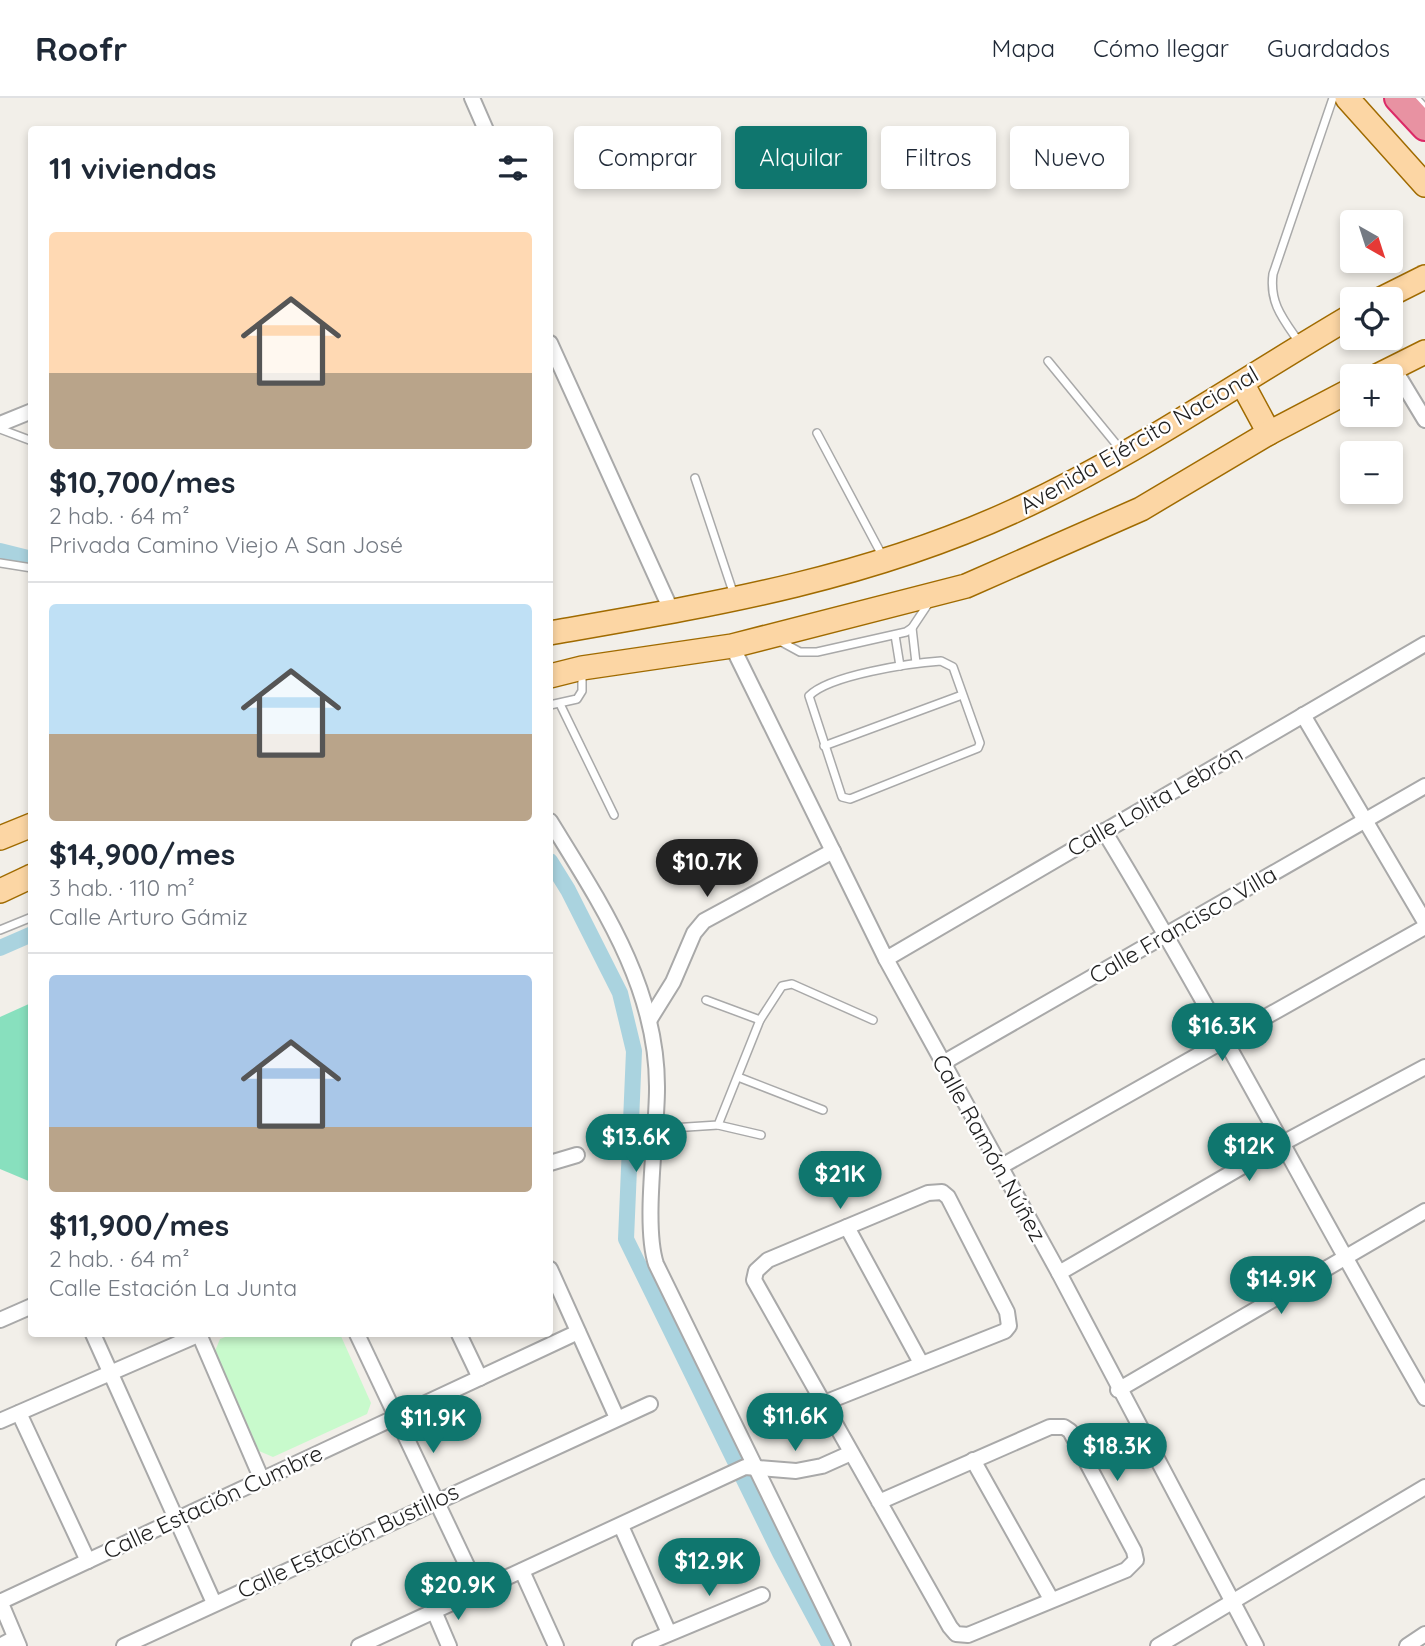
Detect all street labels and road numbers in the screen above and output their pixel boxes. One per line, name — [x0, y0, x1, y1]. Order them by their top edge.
street label: Avenida Ejército Nacional — [1014, 359, 1263, 520]
street label: Calle Lolita Lebrón — [1062, 738, 1248, 863]
street label: Calle Francisco Villa — [1084, 859, 1282, 990]
street label: Calle Ramón Núñez — [926, 1049, 1053, 1246]
street label: Calle Estación Cumbre — [98, 1438, 327, 1565]
street label: Calle Estación Bustillos — [232, 1476, 463, 1605]

